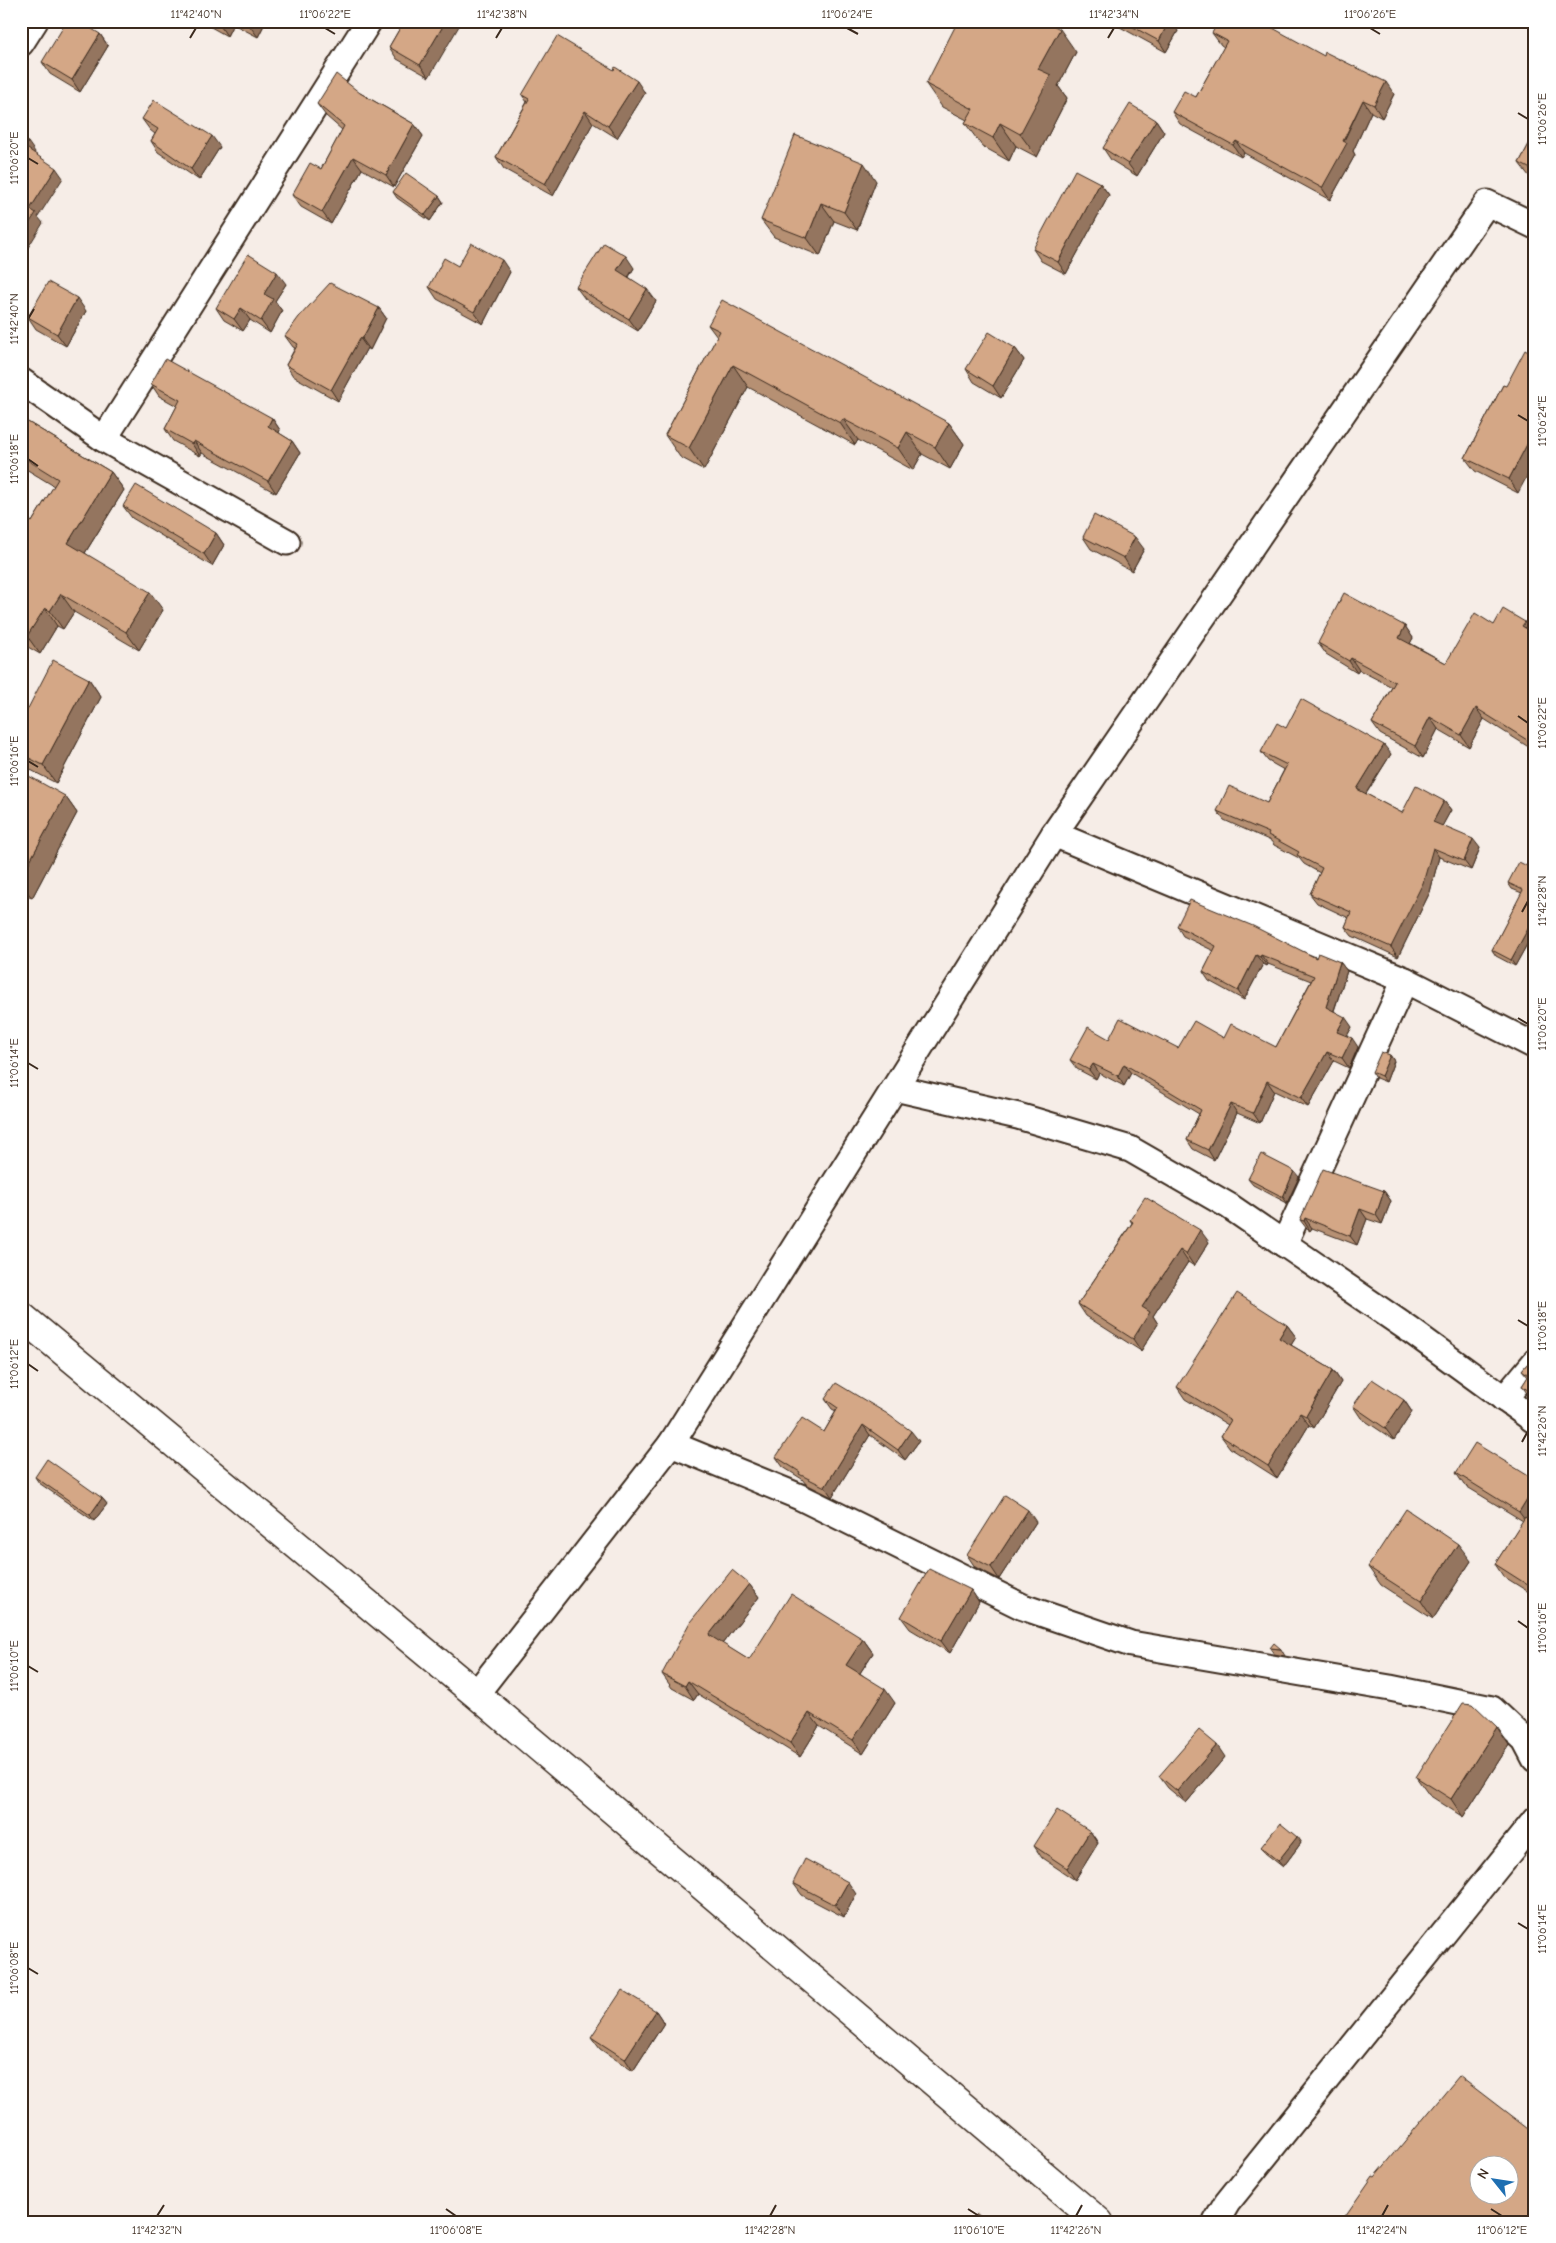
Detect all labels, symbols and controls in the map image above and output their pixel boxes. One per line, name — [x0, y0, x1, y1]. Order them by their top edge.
text: 11°42'40"N — [170, 7, 222, 21]
text: 11°06'22"E — [299, 7, 351, 21]
text: 11°42'38"N — [477, 7, 527, 21]
text: 11°06'24"E — [821, 7, 873, 21]
text: 11°42'34"N — [1089, 7, 1139, 21]
text: 11°06'26"E — [1344, 7, 1396, 21]
text: 11°06'26"E — [1535, 93, 1549, 145]
text: 11°06'20"E — [7, 132, 21, 184]
text: 11°42'40"N — [7, 293, 21, 345]
text: 11°06'24"E — [1535, 395, 1549, 447]
text: 11°06'18"E — [7, 434, 21, 484]
text: 11°06'22"E — [1535, 697, 1549, 749]
text: 11°06'16"E — [7, 736, 21, 786]
text: 11°42'28"N — [1535, 876, 1549, 926]
text: 11°06'20"E — [1535, 998, 1549, 1050]
text: 11°06'14"E — [7, 1038, 21, 1088]
text: 11°06'18"E — [1535, 1301, 1549, 1351]
text: 11°06'12"E — [7, 1339, 21, 1389]
text: 11°42'26"N — [1535, 1406, 1549, 1456]
text: 11°06'16"E — [1535, 1603, 1549, 1653]
text: 11°06'10"E — [7, 1640, 21, 1692]
text: 11°06'14"E — [1535, 1904, 1549, 1954]
text: 11°06'08"E — [7, 1942, 21, 1994]
north arrow — [1468, 2156, 1518, 2206]
text: N — [1474, 2166, 1493, 2182]
text: 11°42'32"N — [132, 2223, 182, 2237]
text: 11°06'08"E — [430, 2223, 482, 2237]
text: 11°42'28"N — [745, 2223, 795, 2237]
text: 11°06'10"E — [953, 2223, 1005, 2237]
text: 11°42'26"N — [1051, 2223, 1101, 2237]
text: 11°42'24"N — [1357, 2223, 1407, 2237]
text: 11°06'12"E — [1477, 2223, 1527, 2237]

